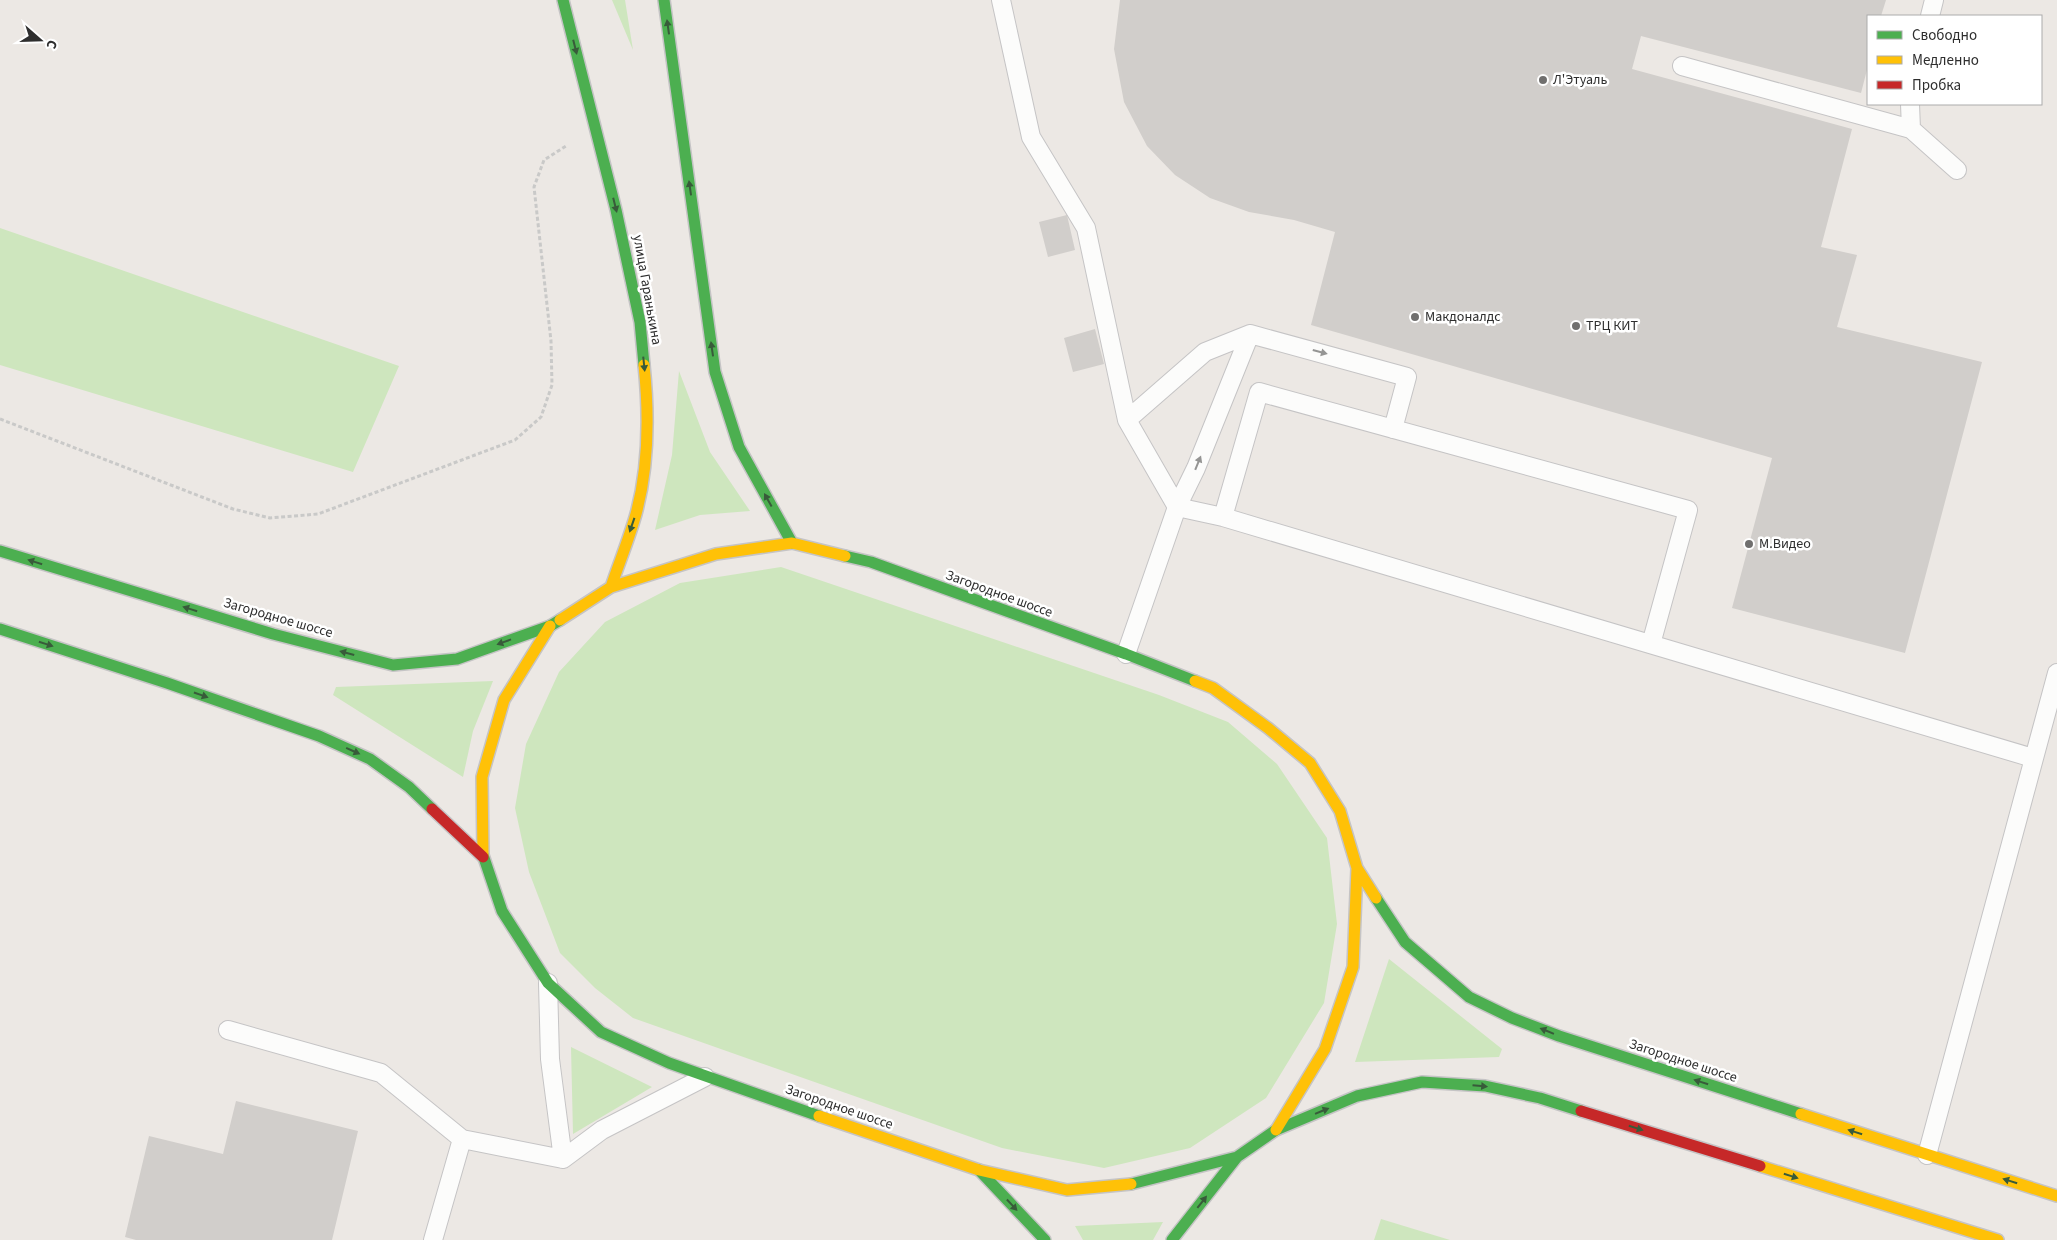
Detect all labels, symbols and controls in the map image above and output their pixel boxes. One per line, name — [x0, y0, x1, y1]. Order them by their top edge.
north arrow — [15, 15, 65, 65]
legend — [1867, 15, 2042, 105]
one-way arrow — [664, 19, 672, 35]
text: Свободно — [1912, 25, 1977, 46]
text: С — [40, 37, 62, 51]
one-way arrow — [571, 40, 579, 55]
text: Медленно — [1912, 50, 1979, 71]
place label: Л'Этуаль — [1553, 70, 1607, 90]
marker: Л'Этуаль — [1537, 74, 1549, 86]
text: Пробка — [1912, 75, 1961, 96]
one-way arrow — [686, 180, 694, 196]
one-way arrow — [611, 197, 619, 212]
street label: улица Гаранькина — [627, 233, 667, 347]
place label: Макдоналдс — [1425, 307, 1501, 327]
marker: Макдоналдс — [1409, 311, 1421, 323]
place label: ТРЦ КИТ — [1586, 316, 1639, 336]
marker: ТРЦ КИТ — [1570, 320, 1582, 332]
one-way arrow — [708, 341, 716, 357]
one-way arrow — [1313, 349, 1328, 357]
one-way arrow — [640, 357, 648, 373]
one-way arrow — [1194, 455, 1202, 470]
one-way arrow — [764, 493, 773, 507]
one-way arrow — [628, 518, 635, 533]
place label: М.Видео — [1759, 534, 1811, 554]
marker: М.Видео — [1743, 538, 1755, 550]
one-way arrow — [27, 557, 42, 565]
street label: Загородное шоссе — [943, 565, 1055, 623]
street label: Загородное шоссе — [221, 593, 335, 643]
one-way arrow — [183, 604, 198, 612]
one-way arrow — [497, 639, 512, 646]
one-way arrow — [39, 640, 54, 648]
one-way arrow — [339, 649, 354, 657]
one-way arrow — [193, 692, 208, 699]
one-way arrow — [346, 747, 360, 755]
one-way arrow — [1539, 1027, 1554, 1035]
street label: Загородное шоссе — [1626, 1034, 1740, 1088]
one-way arrow — [1693, 1078, 1708, 1086]
street label: Загородное шоссе — [782, 1079, 896, 1135]
one-way arrow — [1472, 1082, 1488, 1090]
one-way arrow — [1314, 1107, 1329, 1114]
one-way arrow — [1629, 1125, 1644, 1133]
one-way arrow — [1848, 1128, 1863, 1136]
one-way arrow — [1784, 1173, 1799, 1181]
one-way arrow — [2003, 1177, 2018, 1185]
one-way arrow — [1197, 1195, 1207, 1208]
one-way arrow — [1006, 1199, 1018, 1211]

